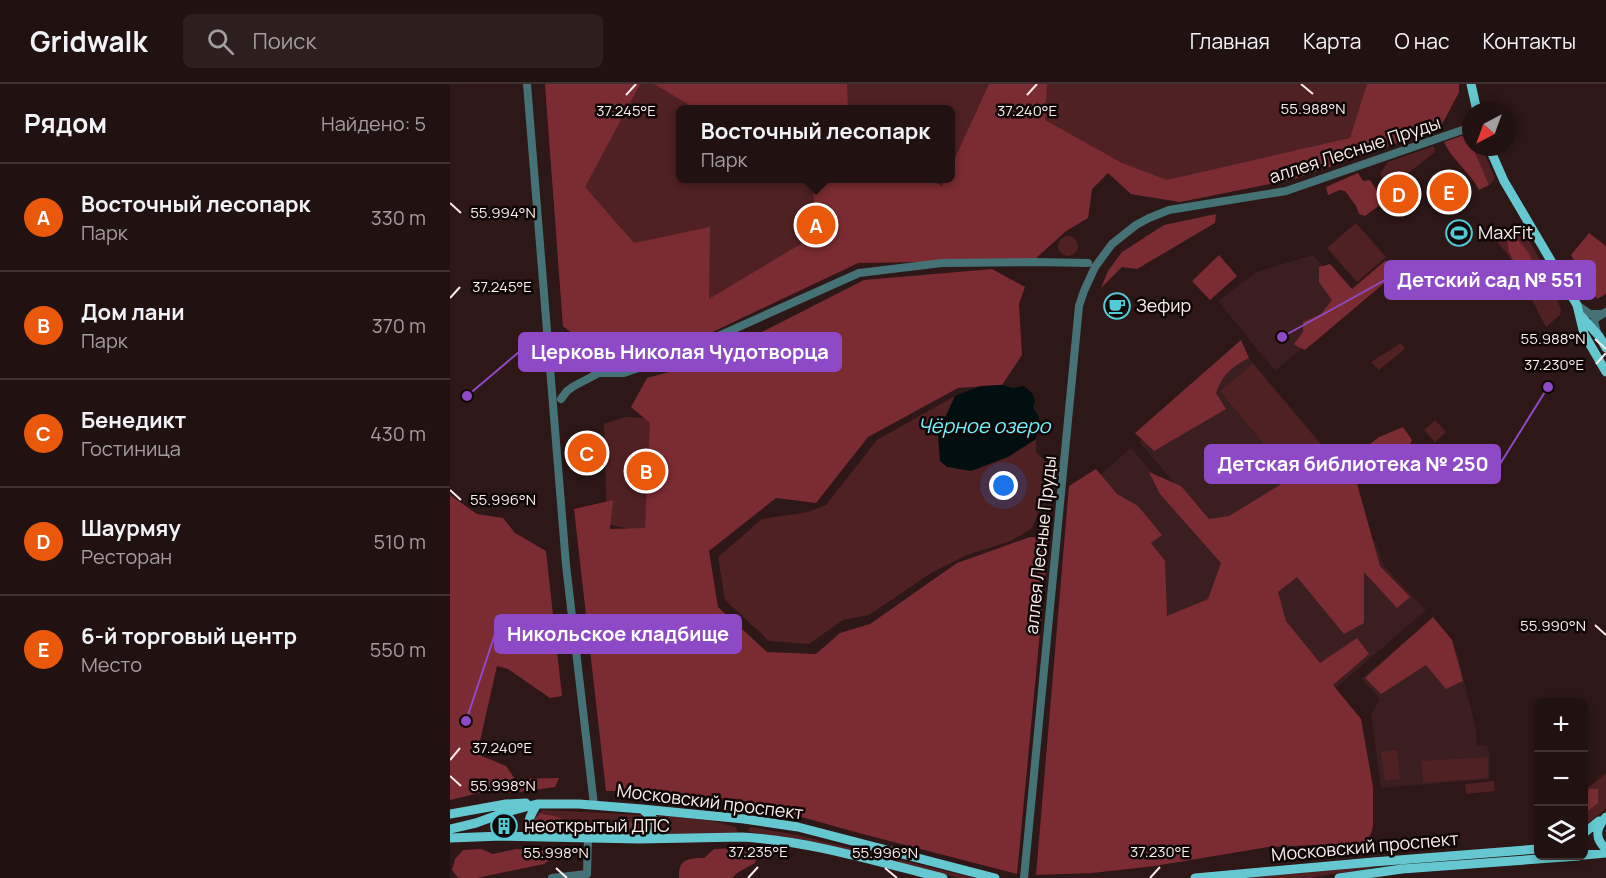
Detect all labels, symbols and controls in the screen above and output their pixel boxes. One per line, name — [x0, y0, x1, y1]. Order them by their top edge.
search box — [183, 14, 603, 68]
text: Gridwalk — [30, 22, 147, 60]
icon: search — [204, 25, 237, 58]
text: Поиск — [252, 26, 316, 56]
text: Главная — [1190, 27, 1270, 55]
text: Карта — [1303, 27, 1361, 55]
text: О нас — [1394, 27, 1450, 55]
text: Контакты — [1483, 27, 1576, 55]
text: 55.988°N — [1281, 98, 1345, 119]
text: 37.245°E — [596, 100, 656, 121]
text: 37.240°E — [997, 100, 1057, 121]
north arrow — [1462, 102, 1516, 156]
text: Рядом — [24, 105, 107, 141]
popup — [676, 105, 955, 183]
text: Найдено: 5 — [321, 110, 426, 137]
street label: аллея Лесные Пруды — [1266, 110, 1444, 188]
text: Восточный лесопарк — [701, 116, 930, 146]
text: Парк — [701, 146, 747, 173]
pin: E — [1430, 170, 1468, 214]
pin: D — [1380, 172, 1418, 216]
text: Восточный лесопарк — [81, 189, 310, 219]
text: 55.994°N — [470, 202, 536, 223]
pin: A — [796, 202, 836, 248]
text: A — [37, 204, 50, 231]
text: 330 m — [371, 204, 426, 231]
sports icon: MaxFit — [1444, 218, 1474, 248]
text: Парк — [81, 219, 128, 246]
place label: MaxFit — [1478, 220, 1533, 244]
callout: Детский сад № 551 — [1385, 261, 1595, 299]
text: Детский сад № 551 — [1397, 266, 1583, 293]
text: 37.245°E — [472, 276, 532, 297]
cafe icon: Зефир — [1102, 291, 1132, 321]
place label: Зефир — [1136, 293, 1191, 317]
text: Дом лани — [81, 297, 185, 327]
text: B — [37, 312, 50, 339]
text: 370 m — [372, 312, 426, 339]
text: Парк — [81, 327, 128, 354]
text: 55.988°N — [1521, 328, 1585, 349]
callout: Церковь Николая Чудотворца — [519, 333, 841, 371]
text: Церковь Николая Чудотворца — [531, 338, 829, 365]
text: 37.230°E — [1524, 354, 1584, 375]
text: Бенедикт — [81, 405, 186, 435]
water label: Чёрное озеро — [918, 412, 1052, 439]
text: C — [36, 420, 51, 447]
text: 430 m — [370, 420, 426, 447]
pin: C — [568, 430, 606, 476]
text: Гостиница — [81, 435, 181, 462]
callout: Детская библиотека № 250 — [1205, 445, 1500, 483]
pin: B — [626, 448, 666, 494]
text: Детская библиотека № 250 — [1217, 450, 1489, 477]
street label: аллея Лесные Пруды — [1019, 455, 1061, 635]
your location — [989, 471, 1018, 500]
text: 55.996°N — [470, 489, 536, 510]
text: Шаурмяу — [81, 513, 181, 543]
text: D — [36, 528, 51, 555]
text: 510 m — [373, 528, 426, 555]
text: Ресторан — [81, 543, 172, 570]
callout: Никольское кладбище — [495, 615, 741, 653]
text: 55.990°N — [1520, 615, 1586, 636]
text: Никольское кладбище — [507, 620, 729, 647]
text: 6-й торговый центр — [81, 621, 297, 651]
text: E — [38, 636, 49, 663]
text: 550 m — [370, 636, 426, 663]
text: Место — [81, 651, 142, 678]
map controls — [1534, 698, 1588, 860]
button: + — [1534, 698, 1588, 752]
text: 37.240°E — [472, 737, 532, 758]
button: − — [1534, 752, 1588, 806]
text: 55.998°N — [470, 775, 536, 796]
street label: Московский проспект — [615, 778, 805, 824]
button: layers — [1534, 806, 1588, 860]
building icon: неоткрытый ДПС — [489, 811, 519, 841]
place label: неоткрытый ДПС — [524, 813, 670, 837]
street label: Московский проспект — [1270, 826, 1460, 866]
text: 37.235°E — [728, 841, 788, 862]
text: 37.230°E — [1130, 841, 1190, 862]
text: 55.998°N — [523, 842, 589, 863]
text: 55.996°N — [852, 842, 918, 863]

